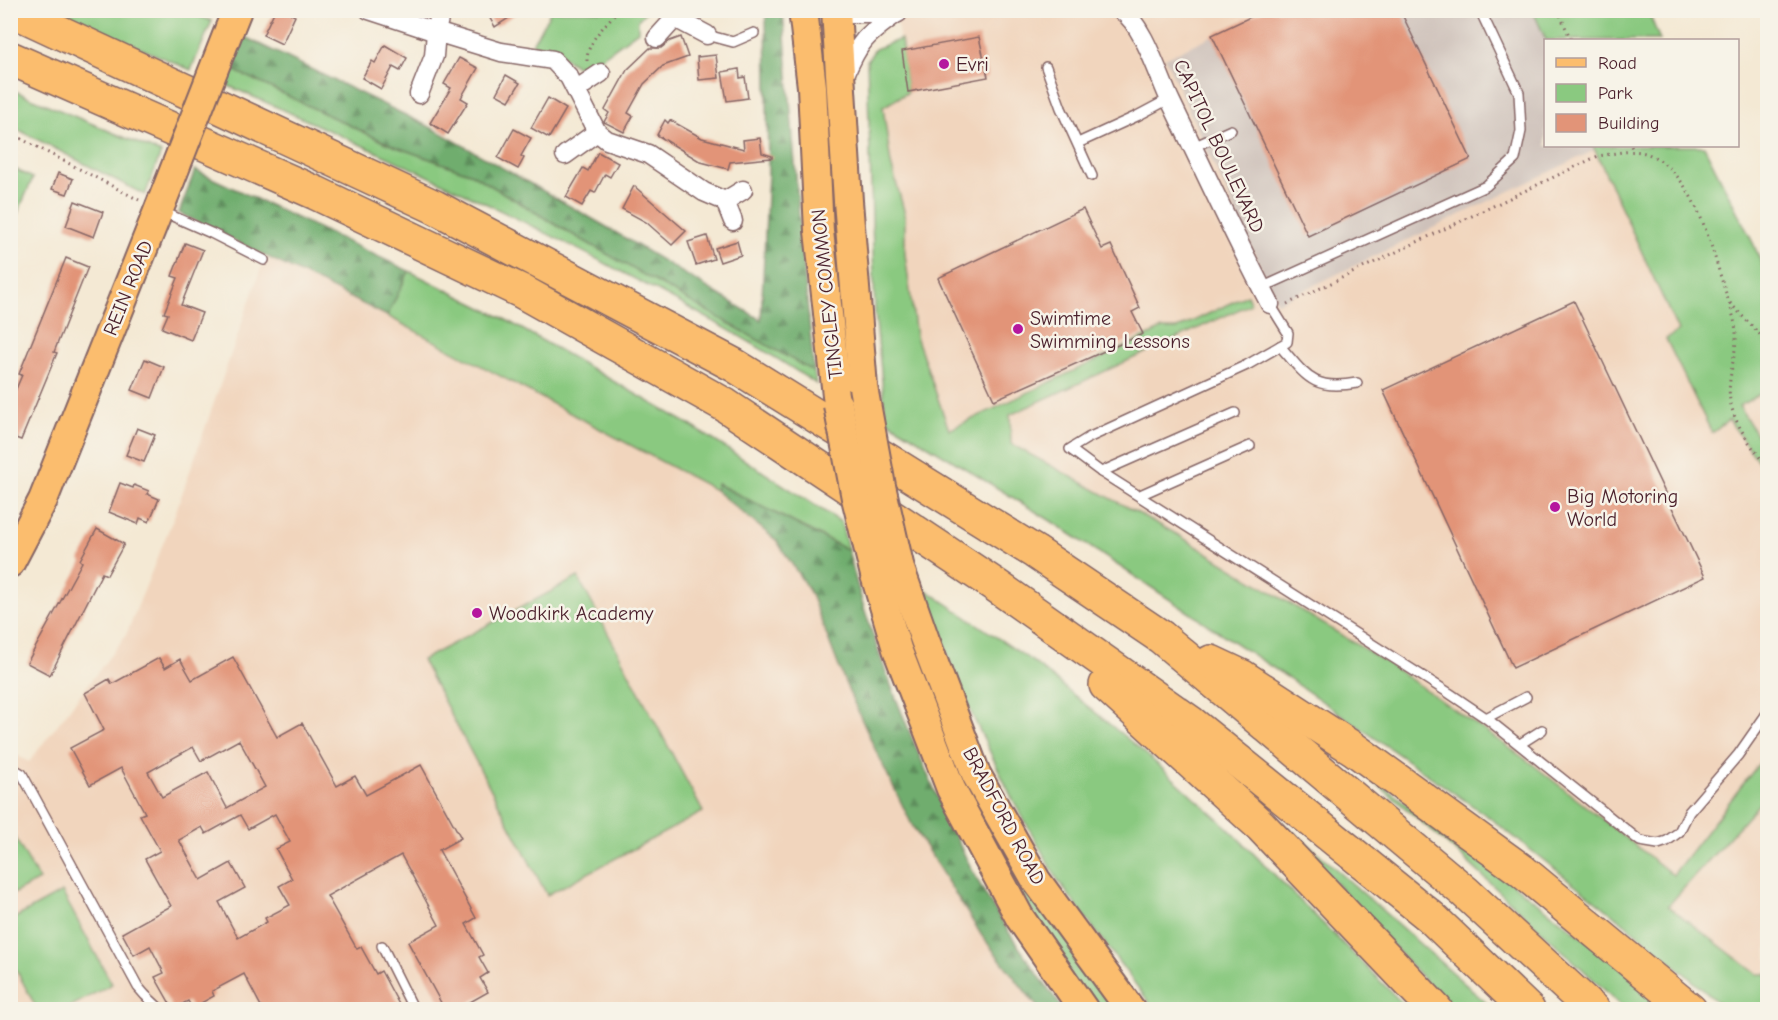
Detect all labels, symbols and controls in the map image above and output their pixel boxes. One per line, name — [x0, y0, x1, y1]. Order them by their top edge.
legend — [1544, 39, 1739, 147]
place label: Evri — [956, 53, 989, 76]
text: Road — [1598, 53, 1637, 74]
street label: CAPITOL BOULEVARD — [1169, 56, 1269, 236]
marker: Evri — [937, 57, 951, 71]
text: Park — [1598, 83, 1633, 104]
text: Building — [1598, 113, 1660, 134]
street label: TINGLEY COMMON — [807, 208, 847, 380]
street label: REIN ROAD — [98, 237, 158, 339]
place label: Swimtime Swimming Lessons — [1030, 307, 1190, 353]
marker: Swimtime Swimming Lessons — [1011, 322, 1025, 336]
place label: Big Motoring World — [1567, 485, 1678, 531]
marker: Big Motoring World — [1548, 500, 1562, 514]
place label: Woodkirk Academy — [489, 602, 654, 625]
marker: Woodkirk Academy — [470, 606, 484, 620]
street label: BRADFORD ROAD — [958, 743, 1050, 889]

